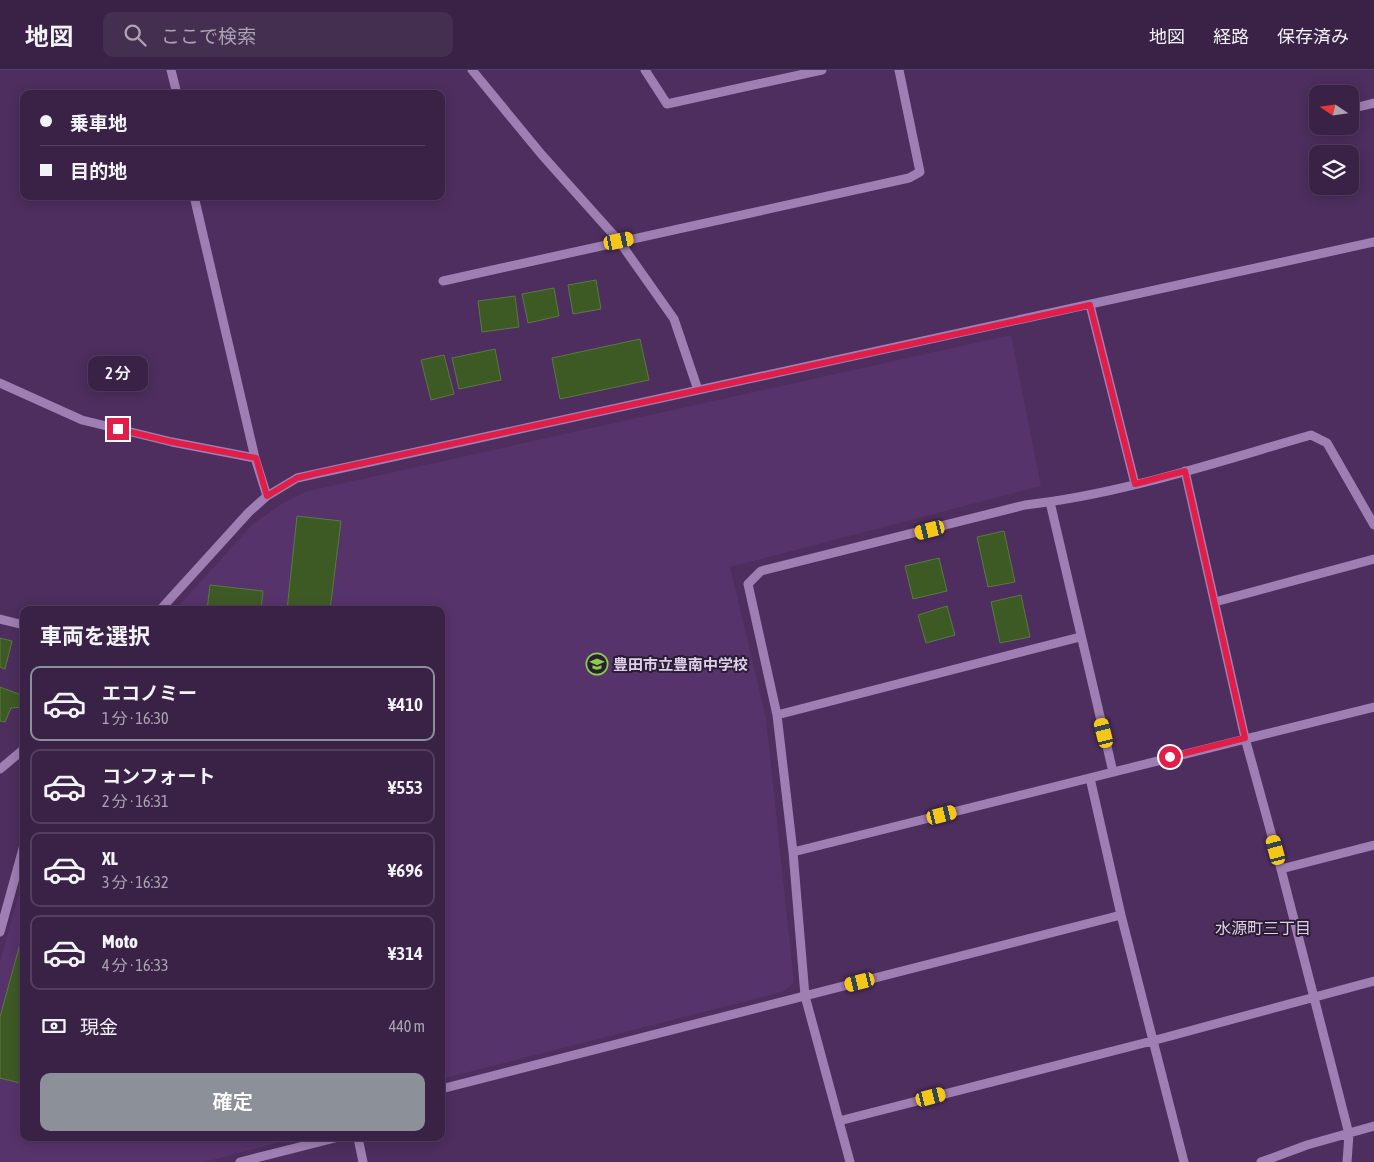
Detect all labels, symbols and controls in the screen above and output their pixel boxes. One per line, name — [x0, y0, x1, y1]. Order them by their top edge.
search box — [103, 12, 453, 57]
icon: search — [121, 21, 149, 49]
text: 地図 — [25, 23, 73, 50]
text: ここで検索 — [161, 25, 256, 47]
text: 地図 — [1149, 26, 1185, 47]
text: 経路 — [1213, 26, 1249, 47]
text: 保存済み — [1277, 26, 1349, 47]
north arrow — [1309, 85, 1359, 135]
map controls — [1309, 85, 1359, 195]
text: 乗車地 — [70, 112, 127, 134]
button: layers — [1309, 145, 1359, 195]
text: 目的地 — [70, 160, 127, 182]
car — [602, 231, 635, 251]
callout: 2 分 — [88, 356, 148, 392]
text: 2 分 — [105, 364, 131, 382]
route end — [107, 418, 129, 440]
car — [913, 519, 946, 541]
text: 車両を選択 — [40, 623, 150, 649]
school or university icon: 豊田市立豊南中学校 — [585, 652, 609, 676]
place label: 豊田市立豊南中学校 — [613, 656, 748, 673]
icon: car — [42, 681, 87, 726]
text: エコノミー — [102, 682, 197, 704]
text: ¥410 — [388, 693, 423, 715]
text: 1 分 · 16:30 — [102, 709, 168, 727]
car — [1093, 717, 1114, 749]
route start — [1159, 746, 1181, 768]
icon: car — [42, 764, 87, 809]
text: コンフォート — [102, 765, 215, 787]
text: ¥553 — [388, 776, 423, 798]
text: 2 分 · 16:31 — [102, 792, 168, 810]
car — [925, 804, 958, 826]
car — [1264, 834, 1287, 866]
icon: car — [42, 847, 87, 892]
text: XL — [102, 847, 118, 869]
text: ¥696 — [388, 859, 423, 881]
text: 3 分 · 16:32 — [102, 873, 168, 891]
district label: 水源町三丁目 — [1215, 919, 1311, 937]
icon: car — [42, 930, 87, 975]
text: Moto — [102, 930, 138, 952]
text: ¥314 — [388, 942, 423, 964]
text: 4 分 · 16:33 — [102, 956, 168, 974]
car — [843, 971, 876, 993]
icon: cash — [40, 1012, 68, 1040]
text: 現金 — [80, 1016, 118, 1038]
text: 440 m — [389, 1017, 425, 1035]
button: 確定 — [40, 1073, 425, 1131]
car — [914, 1086, 947, 1108]

